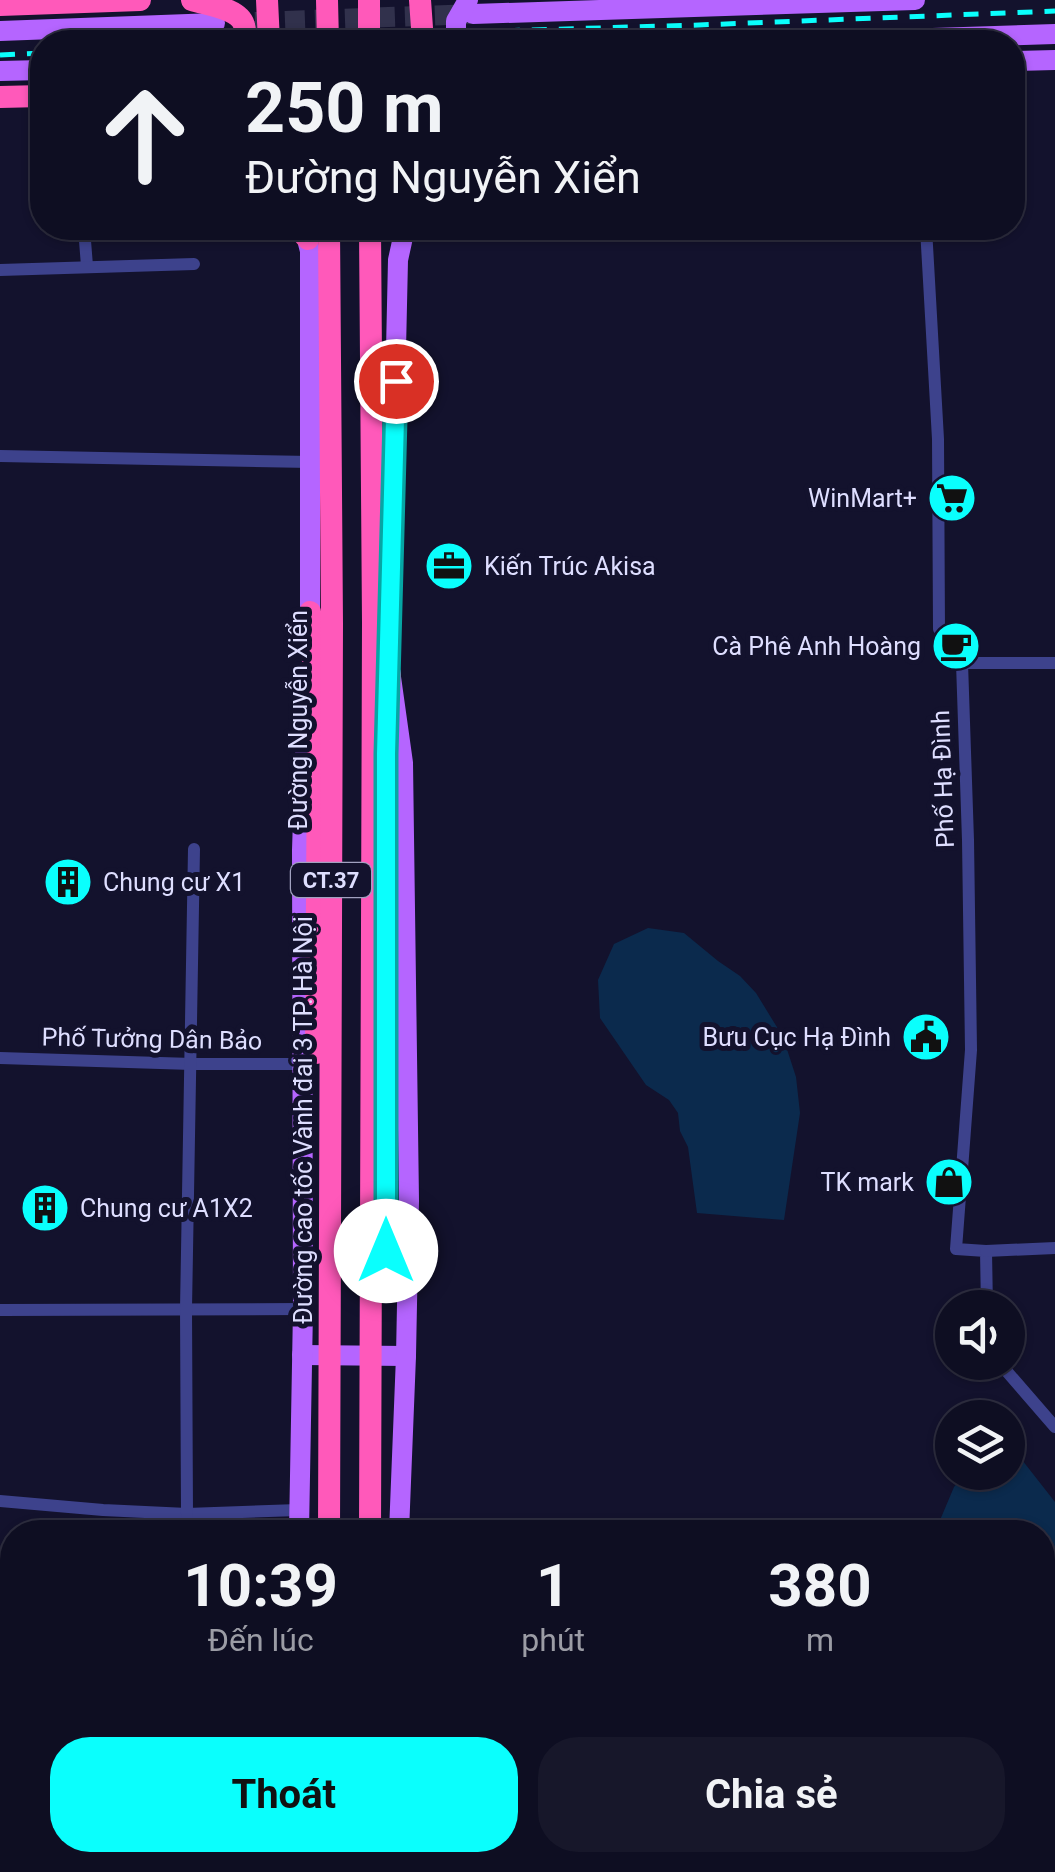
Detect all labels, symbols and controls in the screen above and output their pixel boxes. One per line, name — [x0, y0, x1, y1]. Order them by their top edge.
text: 250 m — [245, 67, 444, 149]
icon: ahead — [80, 70, 210, 200]
text: Đường Nguyễn Xiển — [245, 151, 641, 204]
pin — [354, 339, 439, 424]
icon: arrive — [369, 354, 424, 409]
supermarket icon: WinMart+ — [926, 472, 978, 524]
place label: WinMart+ — [808, 484, 917, 513]
office icon: Kiến Trúc Akisa — [423, 540, 475, 592]
place label: Kiến Trúc Akisa — [484, 552, 656, 581]
street label: Đường Nguyễn Xiển — [284, 610, 313, 830]
cafe icon: Cà Phê Anh Hoàng — [930, 620, 982, 672]
place label: Cà Phê Anh Hoàng — [712, 632, 921, 661]
street label: Phố Hạ Đình — [926, 709, 960, 849]
building icon: Chung cư X1 — [42, 856, 94, 908]
road number: CT.37 — [291, 863, 371, 897]
place label: Chung cư X1 — [103, 868, 245, 897]
street label: Đường cao tốc Vành đai 3 TP. Hà Nội — [289, 916, 318, 1324]
public building icon: Bưu Cục Hạ Đình — [900, 1011, 952, 1063]
street label: Phố Tưởng Dân Bảo — [41, 1023, 263, 1055]
place label: Bưu Cục Hạ Đình — [702, 1023, 891, 1052]
shop icon: TK mark — [923, 1156, 975, 1208]
place label: TK mark — [821, 1168, 914, 1197]
building icon: Chung cư A1X2 — [19, 1182, 71, 1234]
place label: Chung cư A1X2 — [80, 1194, 253, 1223]
position arrow — [334, 1199, 438, 1303]
map controls — [935, 1290, 1025, 1490]
button: sound — [935, 1290, 1025, 1380]
button: layers — [935, 1400, 1025, 1490]
text: 10:39 — [183, 1550, 338, 1621]
text: 1 — [536, 1550, 570, 1621]
text: 380 — [768, 1550, 872, 1621]
text: Đến lúc — [208, 1621, 314, 1659]
text: phút — [521, 1621, 585, 1659]
text: m — [806, 1621, 834, 1659]
button: Thoát — [50, 1737, 518, 1852]
button: Chia sẻ — [538, 1737, 1005, 1852]

